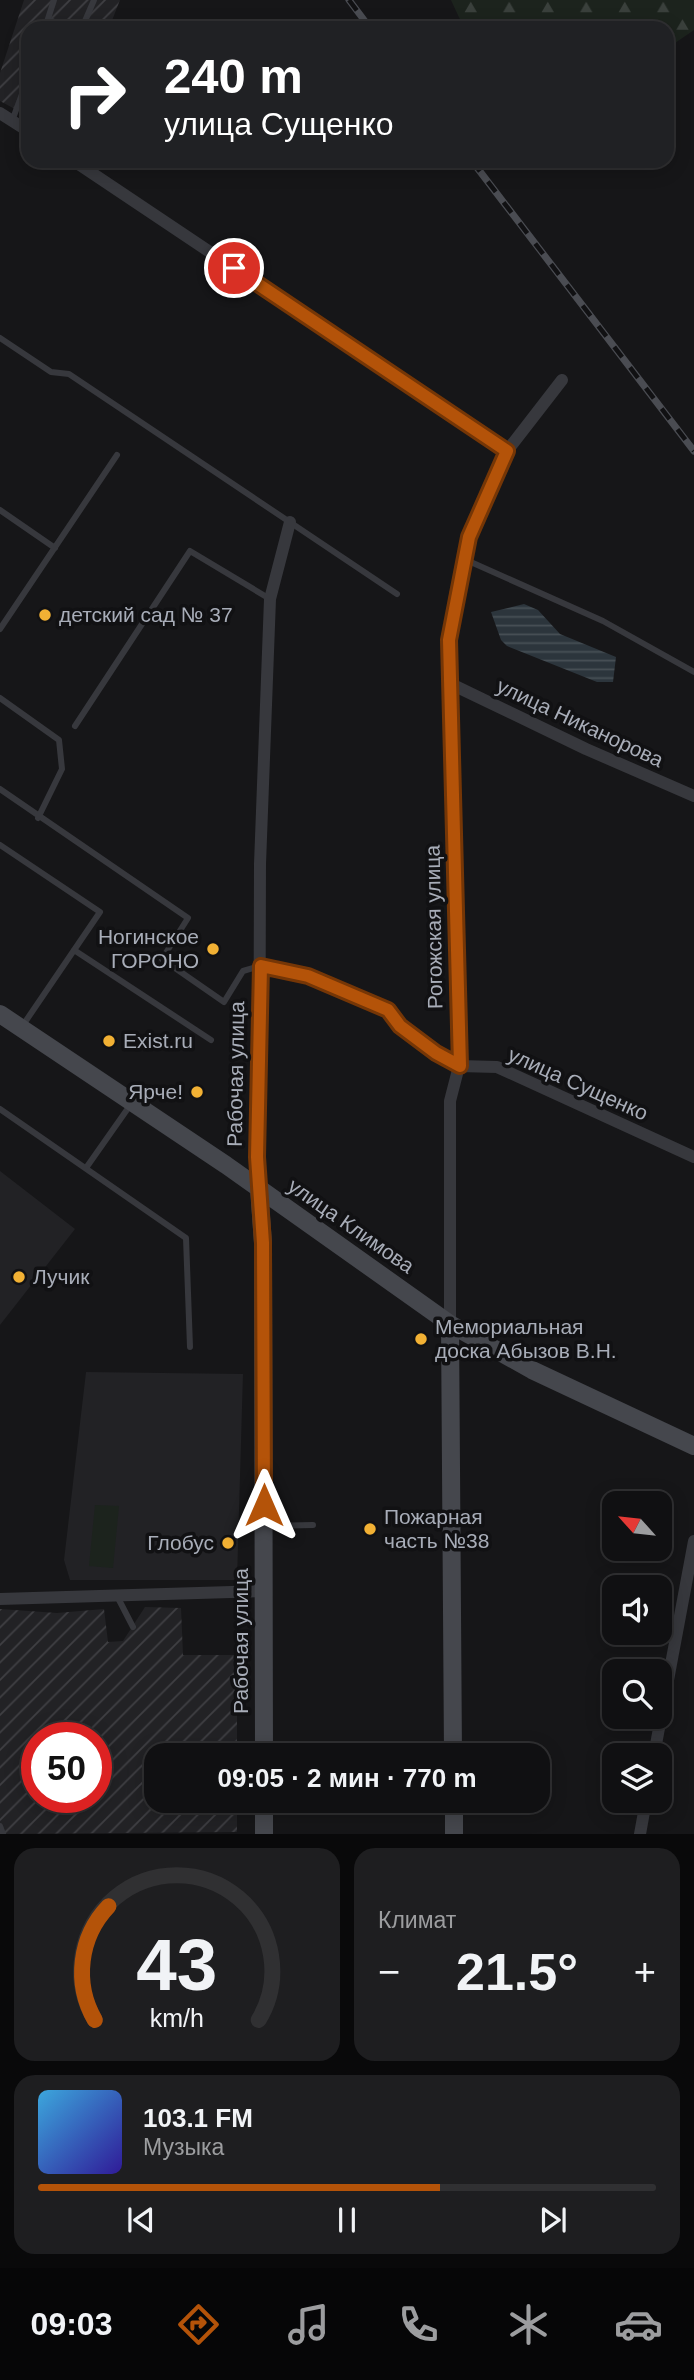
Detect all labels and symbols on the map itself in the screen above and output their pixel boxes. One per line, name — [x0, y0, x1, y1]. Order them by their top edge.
pin — [204, 238, 264, 298]
place label: детский сад № 37 — [59, 603, 233, 626]
marker: детский сад № 37 — [37, 607, 53, 623]
street label: улица Никанорова — [493, 674, 667, 771]
street label: Рогожская улица — [421, 844, 446, 1009]
place label: Ногинское ГОРОНО — [98, 925, 199, 972]
marker: Ногинское ГОРОНО — [205, 941, 221, 957]
street label: Рабочая улица — [223, 1001, 248, 1147]
place label: Exist.ru — [123, 1029, 193, 1052]
marker: Exist.ru — [101, 1033, 117, 1049]
street label: улица Сущенко — [505, 1042, 652, 1125]
place label: Ярче! — [128, 1080, 183, 1103]
marker: Ярче! — [189, 1084, 205, 1100]
street label: улица Климова — [284, 1174, 419, 1278]
place label: Лучик — [33, 1265, 90, 1288]
marker: Лучик — [11, 1269, 27, 1285]
place label: Мемориальная доска Абызов В.Н. — [435, 1315, 617, 1362]
marker: Мемориальная доска Абызов В.Н. — [413, 1331, 429, 1347]
position arrow — [227, 1468, 301, 1542]
north arrow — [602, 1491, 672, 1561]
place label: Пожарная часть №38 — [384, 1505, 489, 1552]
marker: Пожарная часть №38 — [362, 1521, 378, 1537]
place label: Глобус — [147, 1531, 214, 1554]
marker: Глобус — [220, 1535, 236, 1551]
street label: Рабочая улица — [229, 1568, 252, 1714]
speed limit sign: 50 — [21, 1722, 112, 1813]

